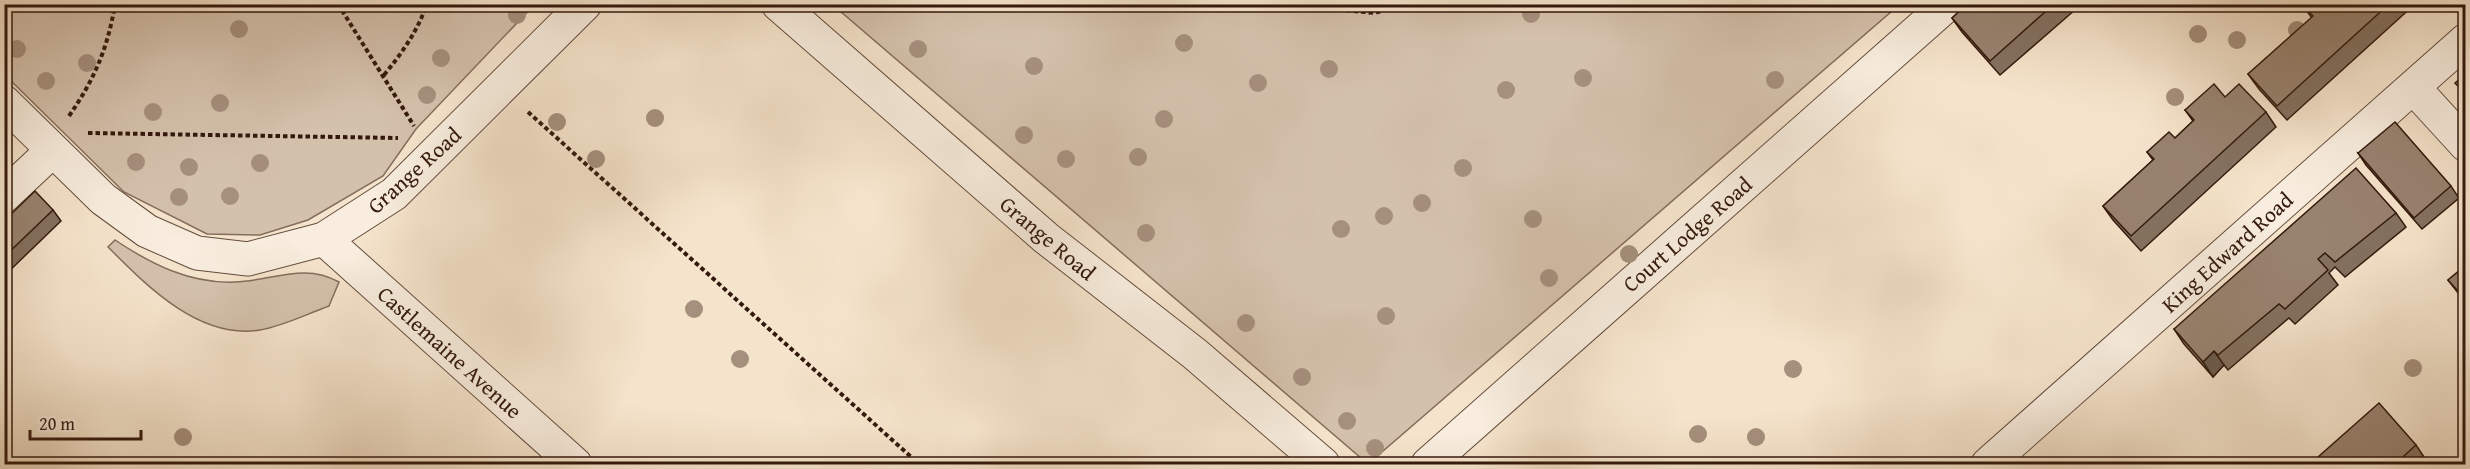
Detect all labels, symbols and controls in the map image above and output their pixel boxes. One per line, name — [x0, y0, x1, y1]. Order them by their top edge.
street label: Grange Road — [360, 119, 468, 221]
street label: Court Lodge Road — [1615, 168, 1759, 299]
street label: King Edward Road — [2154, 184, 2300, 320]
street label: Grange Road — [993, 188, 1103, 288]
street label: Castlemaine Avenue — [371, 278, 529, 426]
scale bar — [30, 403, 141, 441]
text: 20 m — [39, 410, 75, 437]

